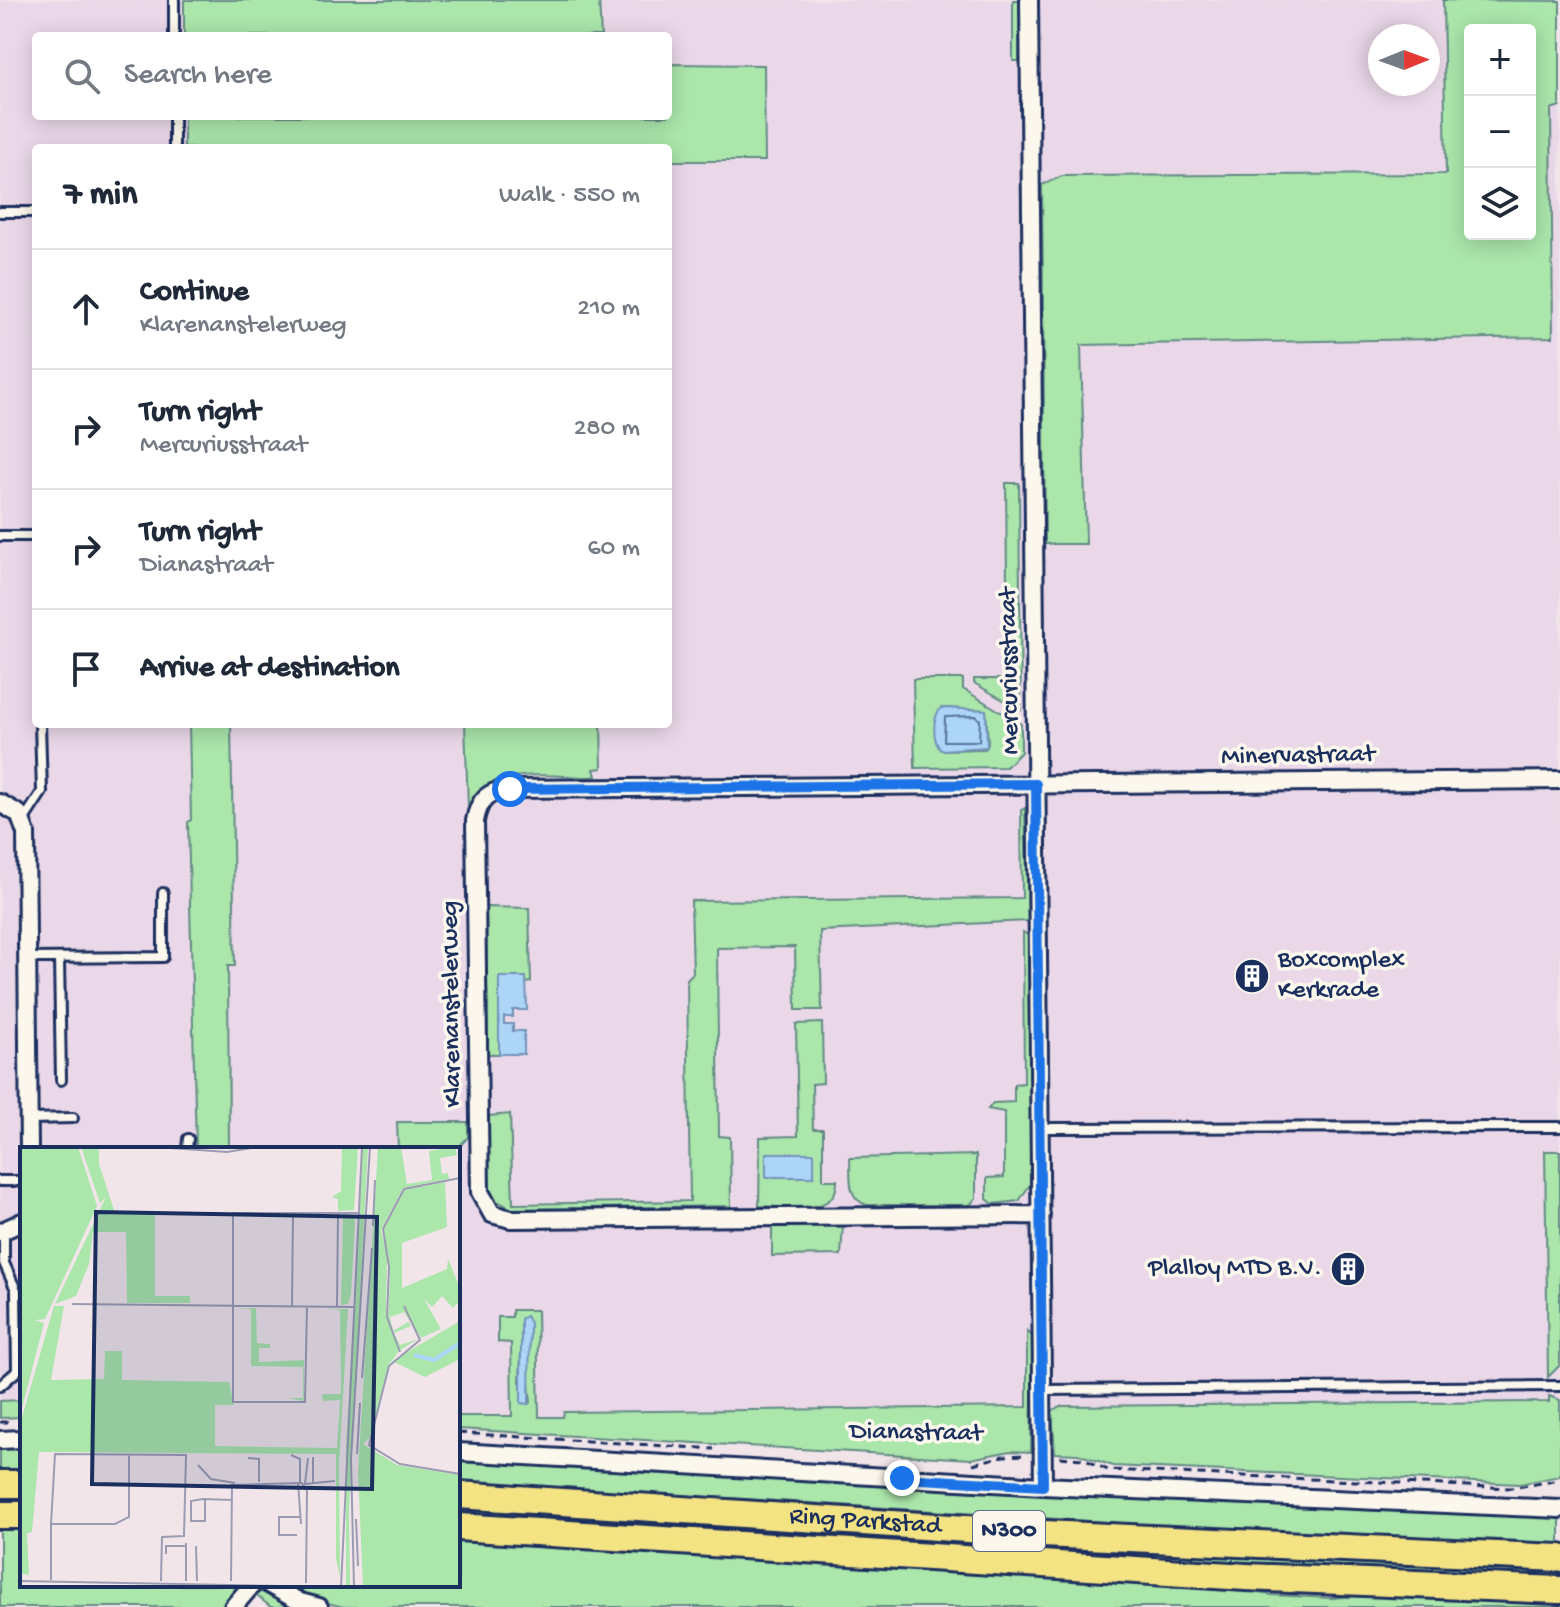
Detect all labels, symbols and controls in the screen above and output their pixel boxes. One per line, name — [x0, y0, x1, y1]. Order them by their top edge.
north arrow — [1368, 24, 1440, 96]
map controls — [1464, 24, 1536, 240]
button: + — [1464, 24, 1536, 96]
search box — [32, 32, 672, 120]
icon: search — [60, 54, 104, 98]
text: Search here — [124, 59, 272, 94]
button: − — [1464, 96, 1536, 168]
button: layers — [1464, 168, 1536, 240]
text: 7 min — [64, 176, 137, 216]
text: Walk · 550 m — [499, 181, 640, 212]
text: Continue — [140, 276, 249, 311]
icon: ahead — [64, 287, 108, 331]
text: 210 m — [577, 294, 640, 325]
text: Klarenanstelerweg — [140, 311, 347, 342]
text: Turn right — [140, 396, 260, 431]
icon: right — [64, 407, 108, 451]
text: 280 m — [574, 414, 640, 445]
text: Mercuriusstraat — [140, 431, 307, 462]
text: Turn right — [140, 516, 260, 551]
icon: right — [64, 527, 108, 571]
text: 60 m — [587, 534, 640, 565]
text: Dianastraat — [140, 551, 273, 582]
street label: Mercuriusstraat — [994, 585, 1028, 755]
icon: arrive — [64, 647, 108, 691]
text: Arrive at destination — [140, 652, 400, 687]
street label: Minervastraat — [1221, 740, 1377, 774]
route start — [492, 771, 528, 807]
street label: Klarenanstelerweg — [436, 900, 470, 1108]
place label: Boxcomplex Kerkrade — [1277, 946, 1405, 1007]
building icon: Boxcomplex Kerkrade — [1233, 957, 1271, 995]
inset map — [20, 1147, 460, 1587]
building icon: Plalloy MTD B.V. — [1329, 1250, 1367, 1288]
place label: Plalloy MTD B.V. — [1147, 1254, 1322, 1285]
street label: Dianastraat — [847, 1417, 985, 1451]
route end — [884, 1460, 920, 1496]
street label: Ring Parkstad — [788, 1502, 944, 1543]
road number: N300 — [973, 1511, 1045, 1551]

